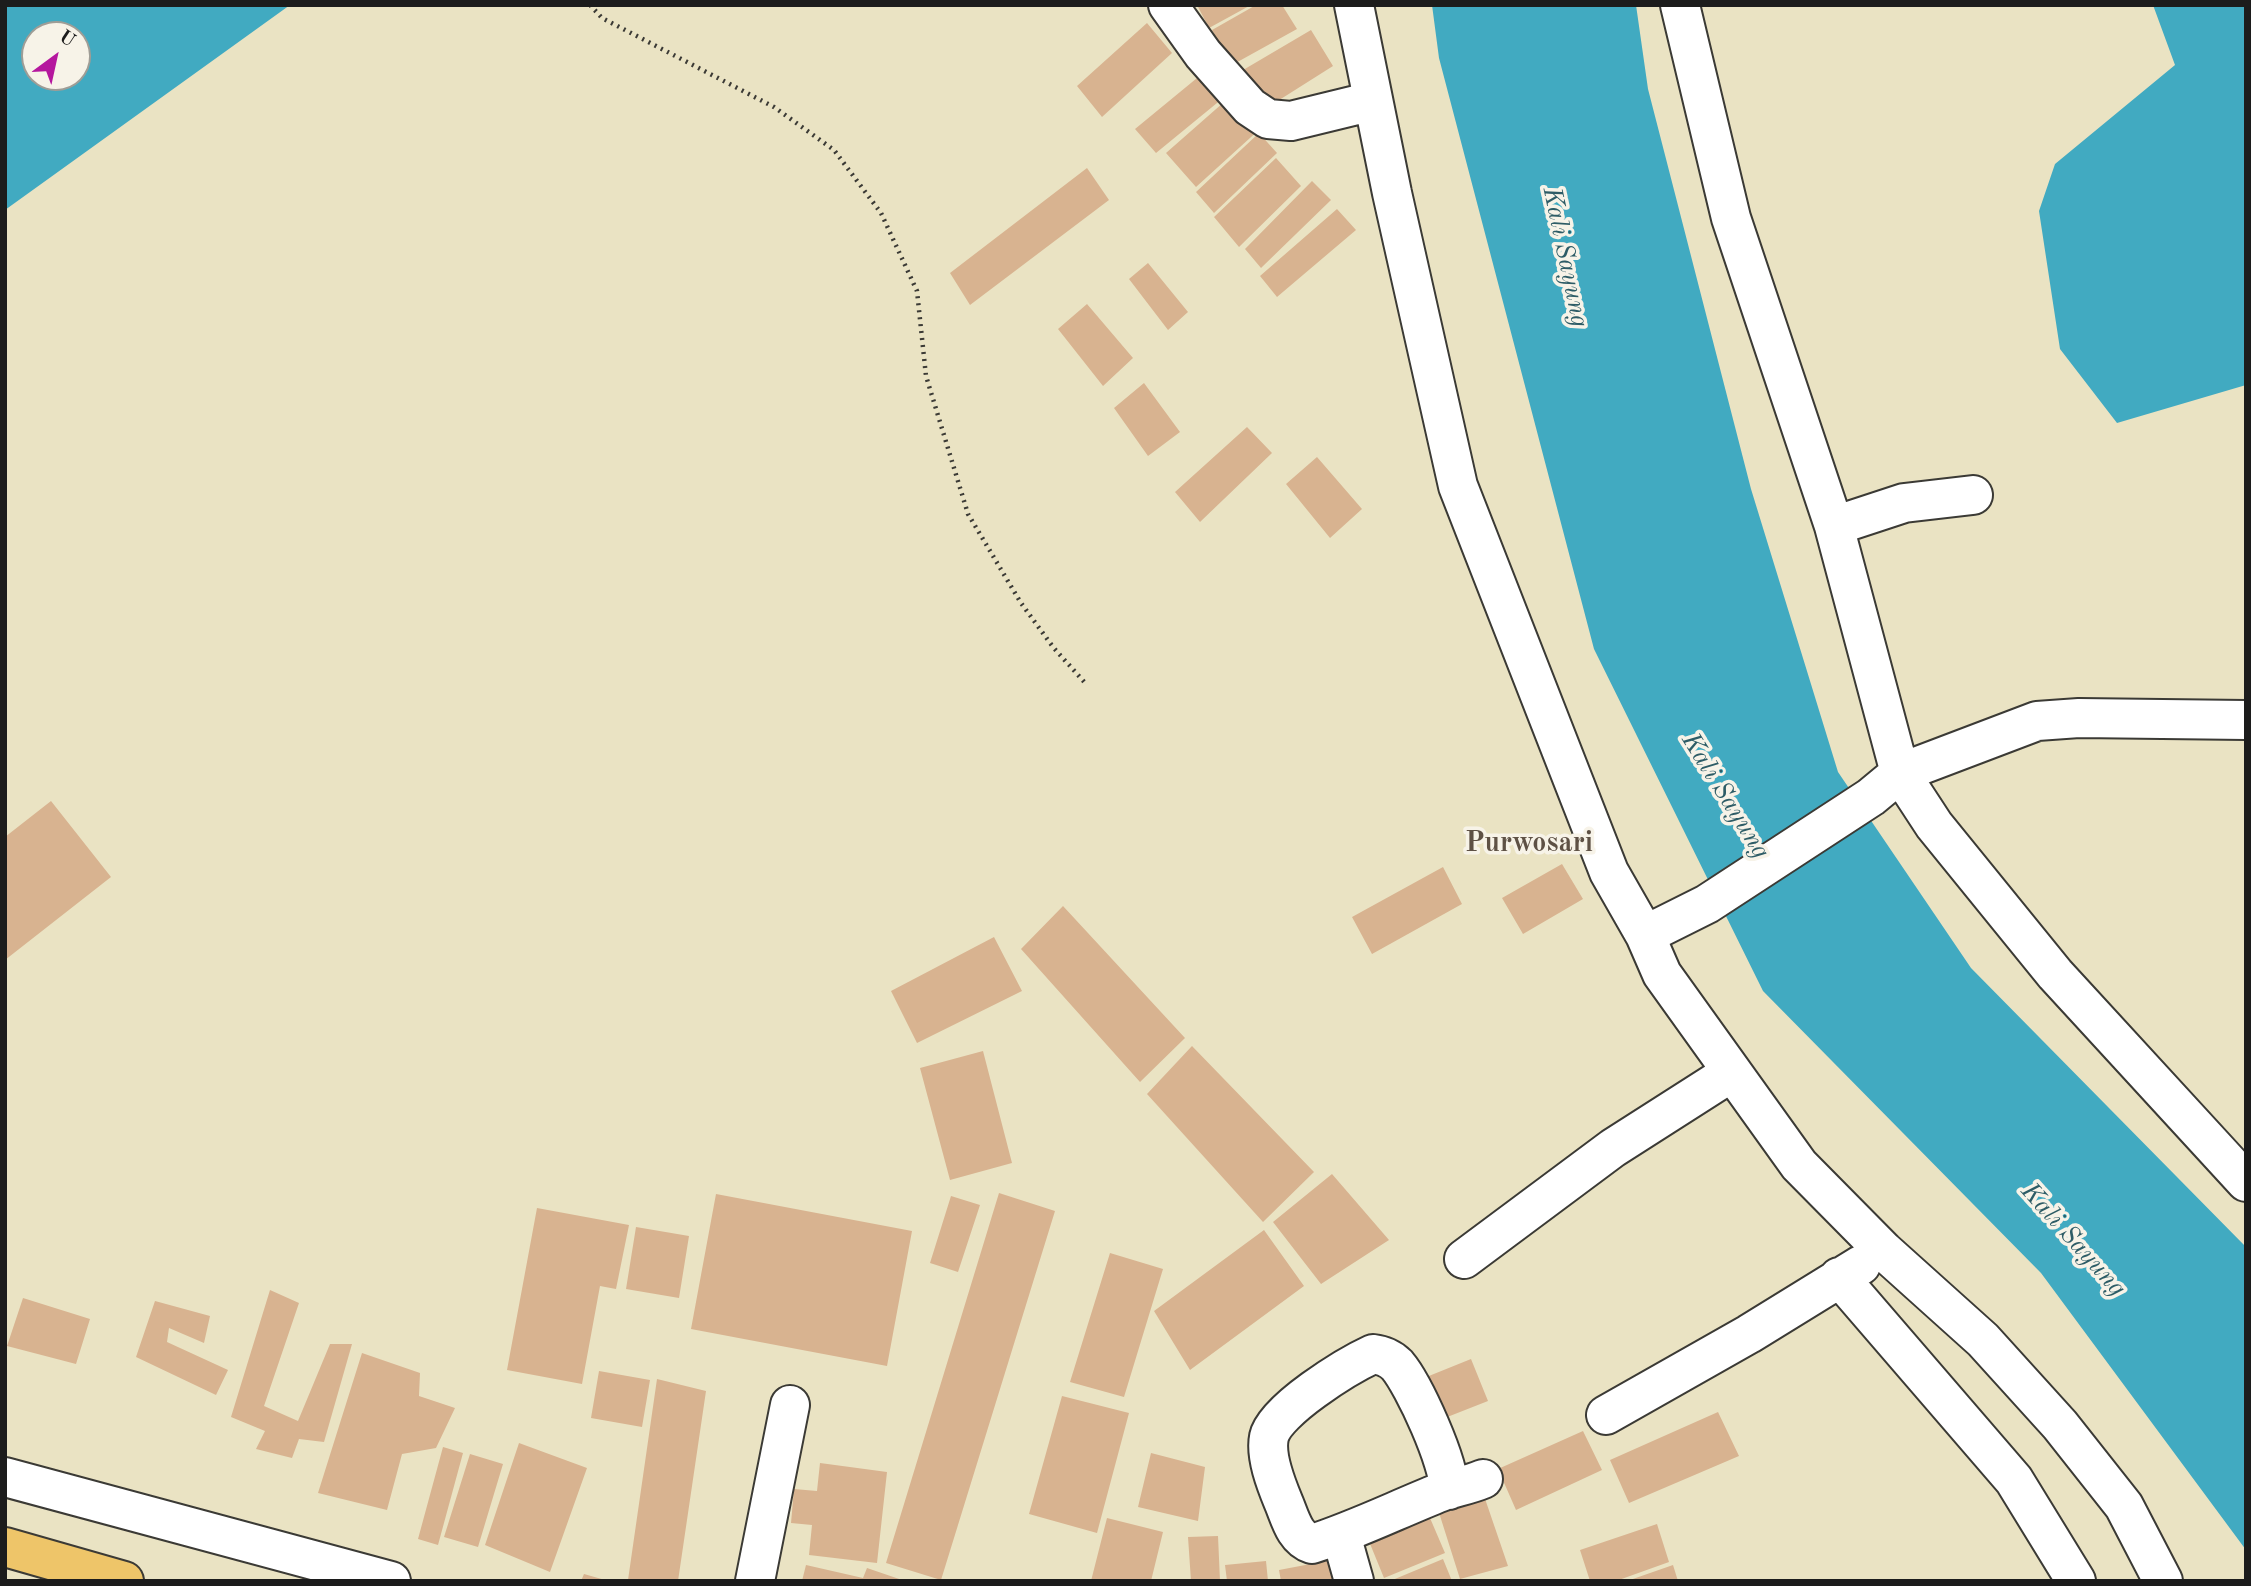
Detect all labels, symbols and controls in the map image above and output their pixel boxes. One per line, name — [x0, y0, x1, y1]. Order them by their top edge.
north arrow — [21, 21, 91, 91]
text: U — [55, 28, 78, 52]
water label: Kali Sayung — [1535, 184, 1595, 330]
water label: Kali Sayung — [1674, 727, 1776, 865]
district label: Purwosari — [1465, 827, 1593, 861]
water label: Kali Sayung — [2014, 1177, 2132, 1303]

